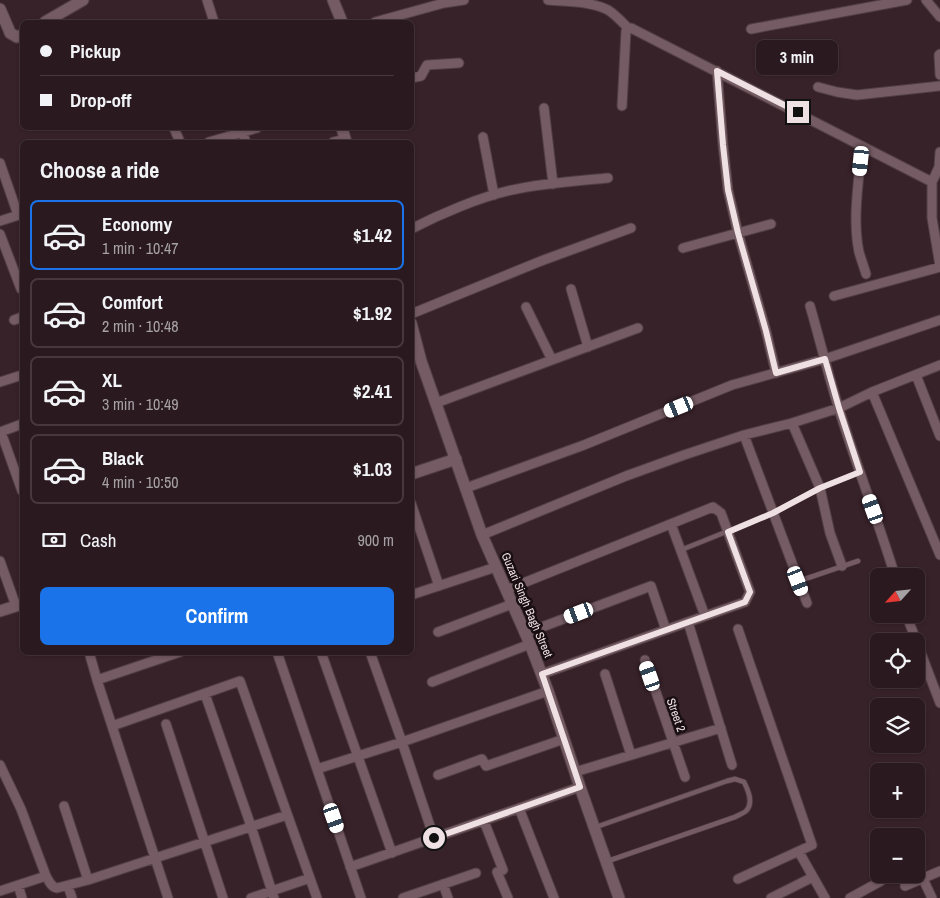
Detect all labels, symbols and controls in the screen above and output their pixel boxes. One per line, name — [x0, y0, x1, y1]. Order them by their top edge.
text: Pickup — [70, 38, 121, 64]
callout: 3 min — [757, 39, 839, 74]
text: 3 min — [780, 46, 814, 68]
text: Drop-off — [70, 87, 131, 113]
route end — [787, 101, 809, 123]
car — [851, 145, 870, 177]
text: Choose a ride — [40, 155, 159, 185]
text: Economy — [102, 211, 172, 237]
icon: car — [42, 213, 87, 258]
text: $1.42 — [353, 222, 392, 248]
text: 1 min · 10:47 — [102, 237, 179, 259]
text: Comfort — [102, 289, 163, 315]
icon: car — [42, 291, 87, 336]
text: $1.92 — [353, 300, 392, 326]
text: 2 min · 10:48 — [102, 315, 179, 337]
text: XL — [102, 367, 122, 393]
icon: car — [42, 369, 87, 414]
text: $2.41 — [353, 378, 392, 404]
text: 3 min · 10:49 — [102, 393, 179, 415]
car — [662, 394, 695, 420]
text: Black — [102, 445, 144, 471]
icon: car — [42, 447, 87, 492]
text: $1.03 — [353, 456, 392, 482]
text: 4 min · 10:50 — [102, 471, 179, 493]
car — [860, 492, 885, 526]
icon: cash — [40, 526, 68, 554]
text: Cash — [80, 527, 116, 553]
text: 900 m — [358, 529, 394, 551]
street label: Guzari Singh Bagh Street — [498, 550, 556, 660]
car — [785, 564, 810, 598]
north arrow — [870, 568, 925, 622]
map controls — [870, 568, 925, 883]
button: Confirm — [40, 587, 394, 645]
car — [562, 601, 595, 625]
button: locate — [870, 633, 925, 688]
car — [638, 659, 661, 693]
street label: Street 2 — [663, 696, 689, 734]
button: layers — [870, 698, 925, 753]
button: + — [870, 763, 925, 818]
car — [322, 801, 345, 835]
route start — [423, 827, 445, 849]
button: − — [870, 828, 925, 883]

